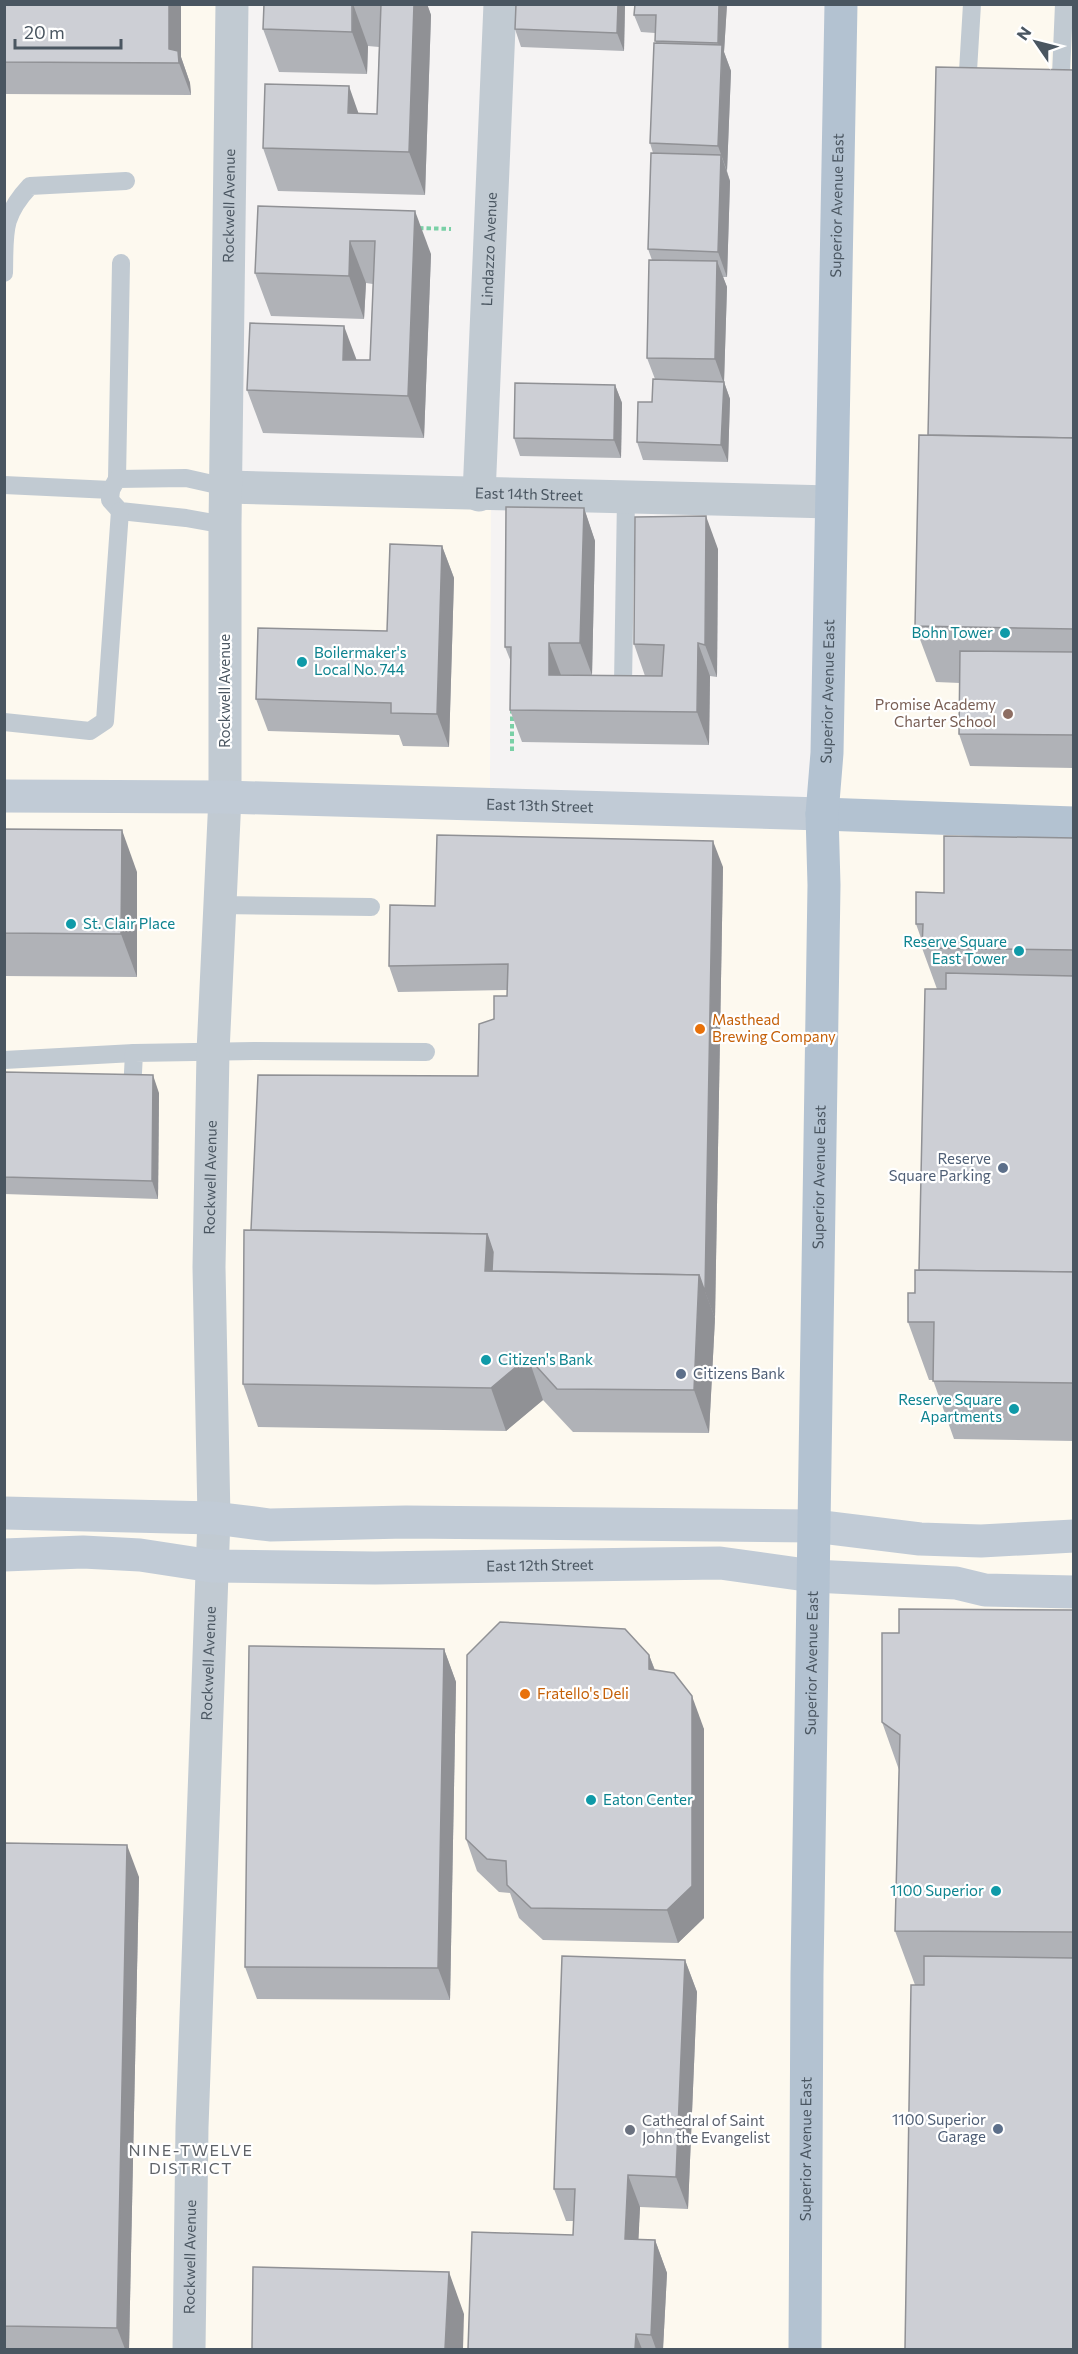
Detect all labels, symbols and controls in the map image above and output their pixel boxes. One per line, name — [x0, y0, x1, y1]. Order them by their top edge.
scale bar — [15, 12, 122, 50]
north arrow — [1006, 12, 1066, 72]
text: 20 m — [24, 21, 65, 43]
text: N — [1012, 23, 1035, 43]
street label: Superior Avenue East — [826, 133, 847, 278]
street label: Rockwell Avenue — [219, 148, 238, 263]
street label: Lindazzo Avenue — [477, 192, 500, 307]
street label: East 14th Street — [475, 483, 583, 504]
street label: Superior Avenue East — [816, 619, 837, 764]
place label: Bohn Tower — [911, 623, 993, 641]
marker: Bohn Tower — [998, 626, 1012, 640]
street label: Rockwell Avenue — [215, 634, 233, 748]
place label: Boilermaker's Local No. 744 — [314, 643, 407, 678]
marker: Boilermaker's Local No. 744 — [295, 655, 309, 669]
place label: Promise Academy Charter School — [875, 695, 996, 730]
marker: Promise Academy Charter School — [1001, 707, 1015, 721]
street label: East 13th Street — [486, 794, 594, 815]
place label: St. Clair Place — [83, 914, 175, 932]
marker: St. Clair Place — [64, 917, 78, 931]
place label: Reserve Square East Tower — [903, 932, 1007, 967]
marker: Reserve Square East Tower — [1012, 944, 1026, 958]
place label: Masthead Brewing Company — [712, 1010, 836, 1045]
marker: Masthead Brewing Company — [693, 1022, 707, 1036]
street label: Superior Avenue East — [808, 1105, 829, 1249]
street label: Rockwell Avenue — [200, 1120, 220, 1235]
place label: Reserve Square Parking — [889, 1149, 991, 1184]
marker: Reserve Square Parking — [996, 1161, 1010, 1175]
place label: Citizen's Bank — [498, 1350, 593, 1368]
marker: Citizen's Bank — [479, 1353, 493, 1367]
place label: Citizens Bank — [693, 1364, 785, 1382]
marker: Citizens Bank — [674, 1367, 688, 1381]
place label: Reserve Square Apartments — [898, 1390, 1002, 1425]
marker: Reserve Square Apartments — [1007, 1402, 1021, 1416]
street label: East 12th Street — [486, 1555, 594, 1574]
street label: Superior Avenue East — [801, 1591, 821, 1735]
street label: Rockwell Avenue — [197, 1606, 219, 1721]
place label: Fratello's Deli — [537, 1684, 629, 1702]
marker: Fratello's Deli — [518, 1687, 532, 1701]
place label: Eaton Center — [603, 1790, 693, 1808]
marker: Eaton Center — [584, 1793, 598, 1807]
place label: 1100 Superior — [890, 1881, 984, 1899]
marker: 1100 Superior — [989, 1884, 1003, 1898]
street label: Superior Avenue East — [796, 2077, 814, 2221]
place label: 1100 Superior Garage — [892, 2110, 986, 2145]
place label: Cathedral of Saint John the Evangelist — [642, 2111, 770, 2146]
marker: 1100 Superior Garage — [991, 2122, 1005, 2136]
marker: Cathedral of Saint John the Evangelist — [623, 2123, 637, 2137]
district label: NINE-TWELVE DISTRICT — [129, 2140, 253, 2177]
street label: Rockwell Avenue — [179, 2200, 199, 2314]

